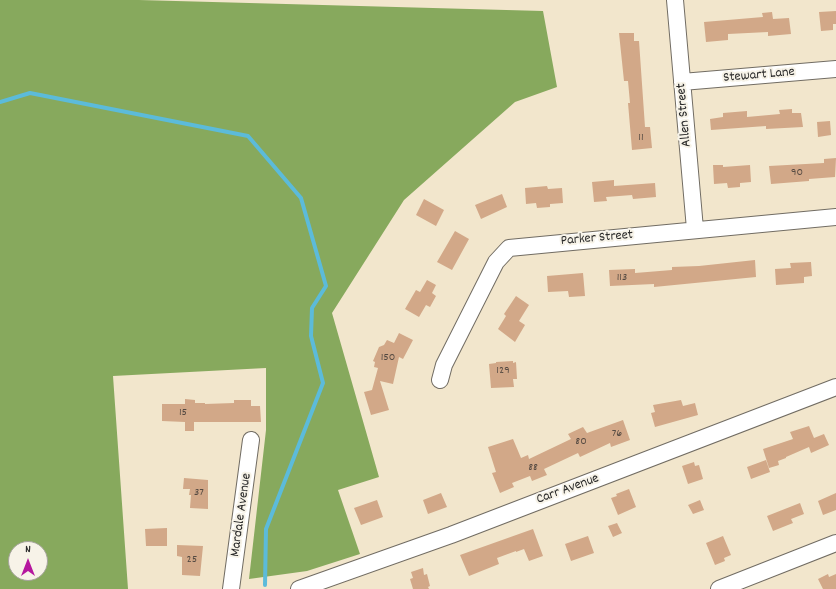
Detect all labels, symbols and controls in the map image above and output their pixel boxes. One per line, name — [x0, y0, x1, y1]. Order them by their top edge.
street label: Stewart Lane — [723, 65, 795, 87]
street label: Allen Street — [674, 82, 696, 148]
house number: 11 — [638, 131, 644, 145]
house number: 90 — [791, 166, 803, 180]
street label: Parker Street — [560, 227, 634, 251]
house number: 113 — [617, 271, 627, 285]
house number: 150 — [381, 351, 395, 365]
house number: 129 — [496, 364, 510, 378]
house number: 15 — [179, 406, 187, 420]
house number: 76 — [612, 427, 622, 441]
house number: 80 — [575, 435, 587, 449]
house number: 88 — [528, 461, 538, 475]
street label: Carr Avenue — [534, 471, 602, 509]
street label: Mardale Avenue — [228, 472, 256, 558]
house number: 37 — [194, 486, 204, 500]
north arrow — [8, 541, 48, 581]
text: N — [25, 542, 31, 558]
house number: 25 — [187, 553, 197, 567]

